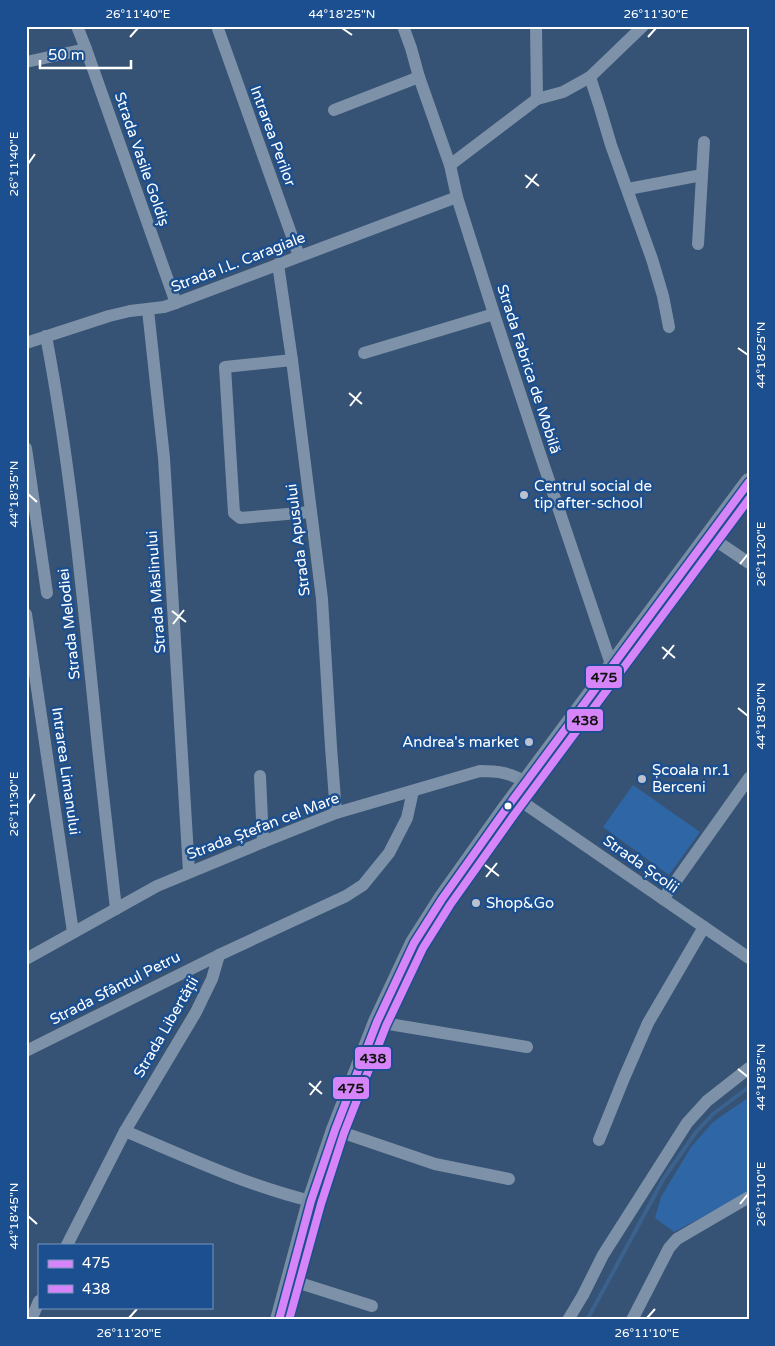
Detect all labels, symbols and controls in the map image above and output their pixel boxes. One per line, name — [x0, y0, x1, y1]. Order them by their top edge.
text: 26°11'40"E — [106, 7, 171, 21]
text: 44°18'25"N — [309, 7, 376, 21]
text: 26°11'30"E — [624, 7, 689, 21]
scale bar — [40, 38, 131, 70]
text: 50 m — [48, 46, 85, 64]
street label: Intrarea Perilor — [246, 83, 300, 189]
street label: Strada Vasile Goldiș — [111, 90, 173, 228]
text: 26°11'40"E — [7, 131, 21, 196]
street label: Strada I.L. Caragiale — [168, 228, 308, 296]
street label: Strada Fabrica de Mobilă — [493, 282, 565, 456]
text: 44°18'25"N — [754, 322, 768, 389]
text: 44°18'35"N — [7, 461, 21, 528]
place label: Centrul social de tip after-school — [534, 477, 652, 512]
street label: Strada Apusului — [282, 483, 314, 597]
marker: Centrul social de tip after-school — [518, 489, 530, 501]
text: 26°11'20"E — [754, 521, 768, 586]
street label: Strada Măslinului — [143, 530, 169, 654]
street label: Strada Melodiei — [54, 568, 84, 680]
line badge: 475 — [585, 665, 623, 689]
text: 475 — [591, 669, 617, 686]
text: 44°18'30"N — [754, 683, 768, 750]
street label: Intrarea Limanului — [48, 706, 84, 836]
line badge: 438 — [566, 708, 604, 732]
text: 438 — [572, 712, 598, 729]
place label: Andrea's market — [402, 733, 519, 751]
marker: Andrea's market — [523, 736, 535, 748]
place label: Școala nr.1 Berceni — [652, 761, 731, 796]
text: 26°11'30"E — [7, 771, 21, 836]
marker: Școala nr.1 Berceni — [636, 773, 648, 785]
street label: Strada Ștefan cel Mare — [184, 789, 342, 863]
unlabelled marker — [503, 801, 513, 811]
street label: Strada Școlii — [600, 831, 682, 897]
place label: Shop&Go — [486, 894, 554, 912]
marker: Shop&Go — [470, 897, 482, 909]
street label: Strada Sfântul Petru — [47, 947, 183, 1029]
street label: Strada Libertății — [130, 973, 202, 1081]
text: 44°18'35"N — [754, 1044, 768, 1111]
line badge: 438 — [354, 1046, 392, 1070]
text: 438 — [360, 1050, 386, 1067]
line badge: 475 — [332, 1076, 370, 1100]
text: 475 — [338, 1080, 364, 1097]
text: 26°11'10"E — [754, 1161, 768, 1226]
text: 44°18'45"N — [7, 1183, 21, 1250]
legend — [38, 1244, 212, 1308]
text: 475 — [82, 1254, 110, 1272]
text: 438 — [82, 1280, 110, 1298]
text: 26°11'20"E — [97, 1326, 162, 1340]
text: 26°11'10"E — [615, 1326, 680, 1340]

